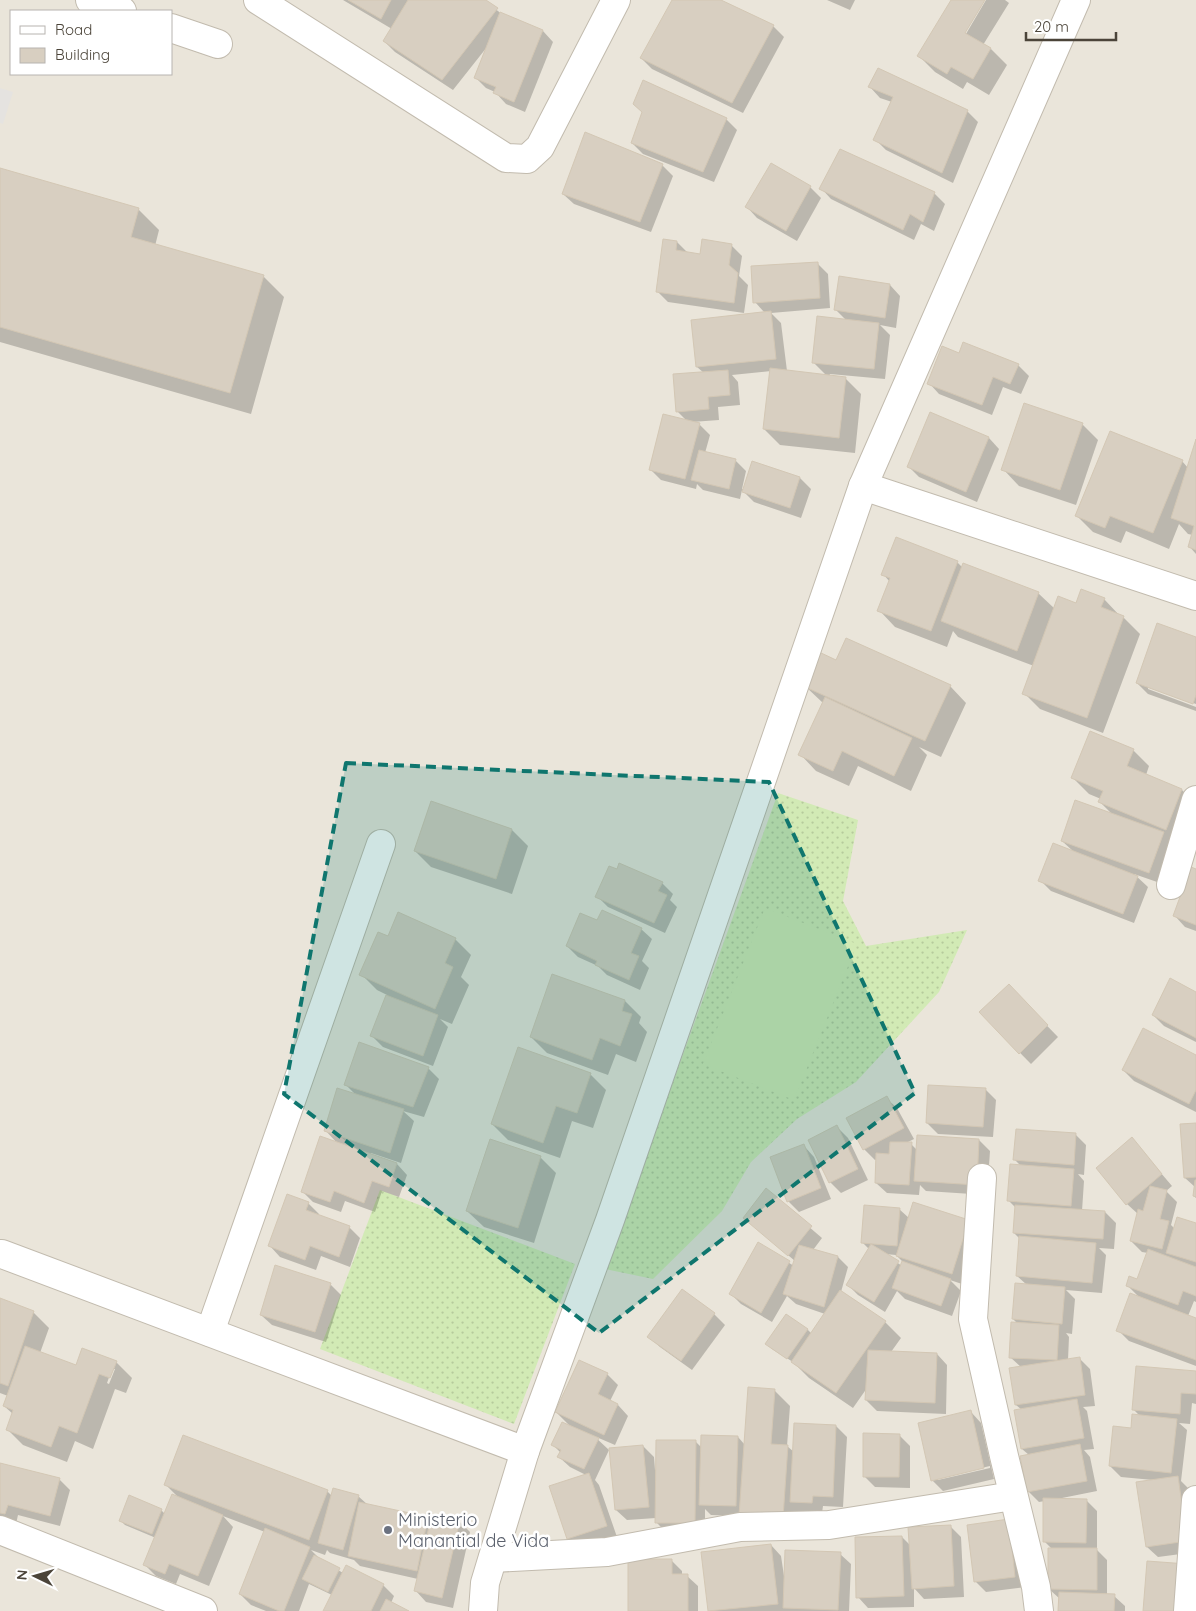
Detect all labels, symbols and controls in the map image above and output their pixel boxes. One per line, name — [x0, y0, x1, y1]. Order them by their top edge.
legend — [10, 10, 172, 75]
scale bar — [1026, 10, 1116, 42]
text: 20 m — [1034, 17, 1069, 36]
text: Road — [55, 20, 92, 39]
text: Building — [55, 45, 110, 64]
place label: Ministerio Manantial de Vida — [398, 1508, 549, 1552]
marker: Ministerio Manantial de Vida — [382, 1524, 394, 1536]
north arrow — [10, 1551, 60, 1601]
text: N — [13, 1569, 31, 1581]

